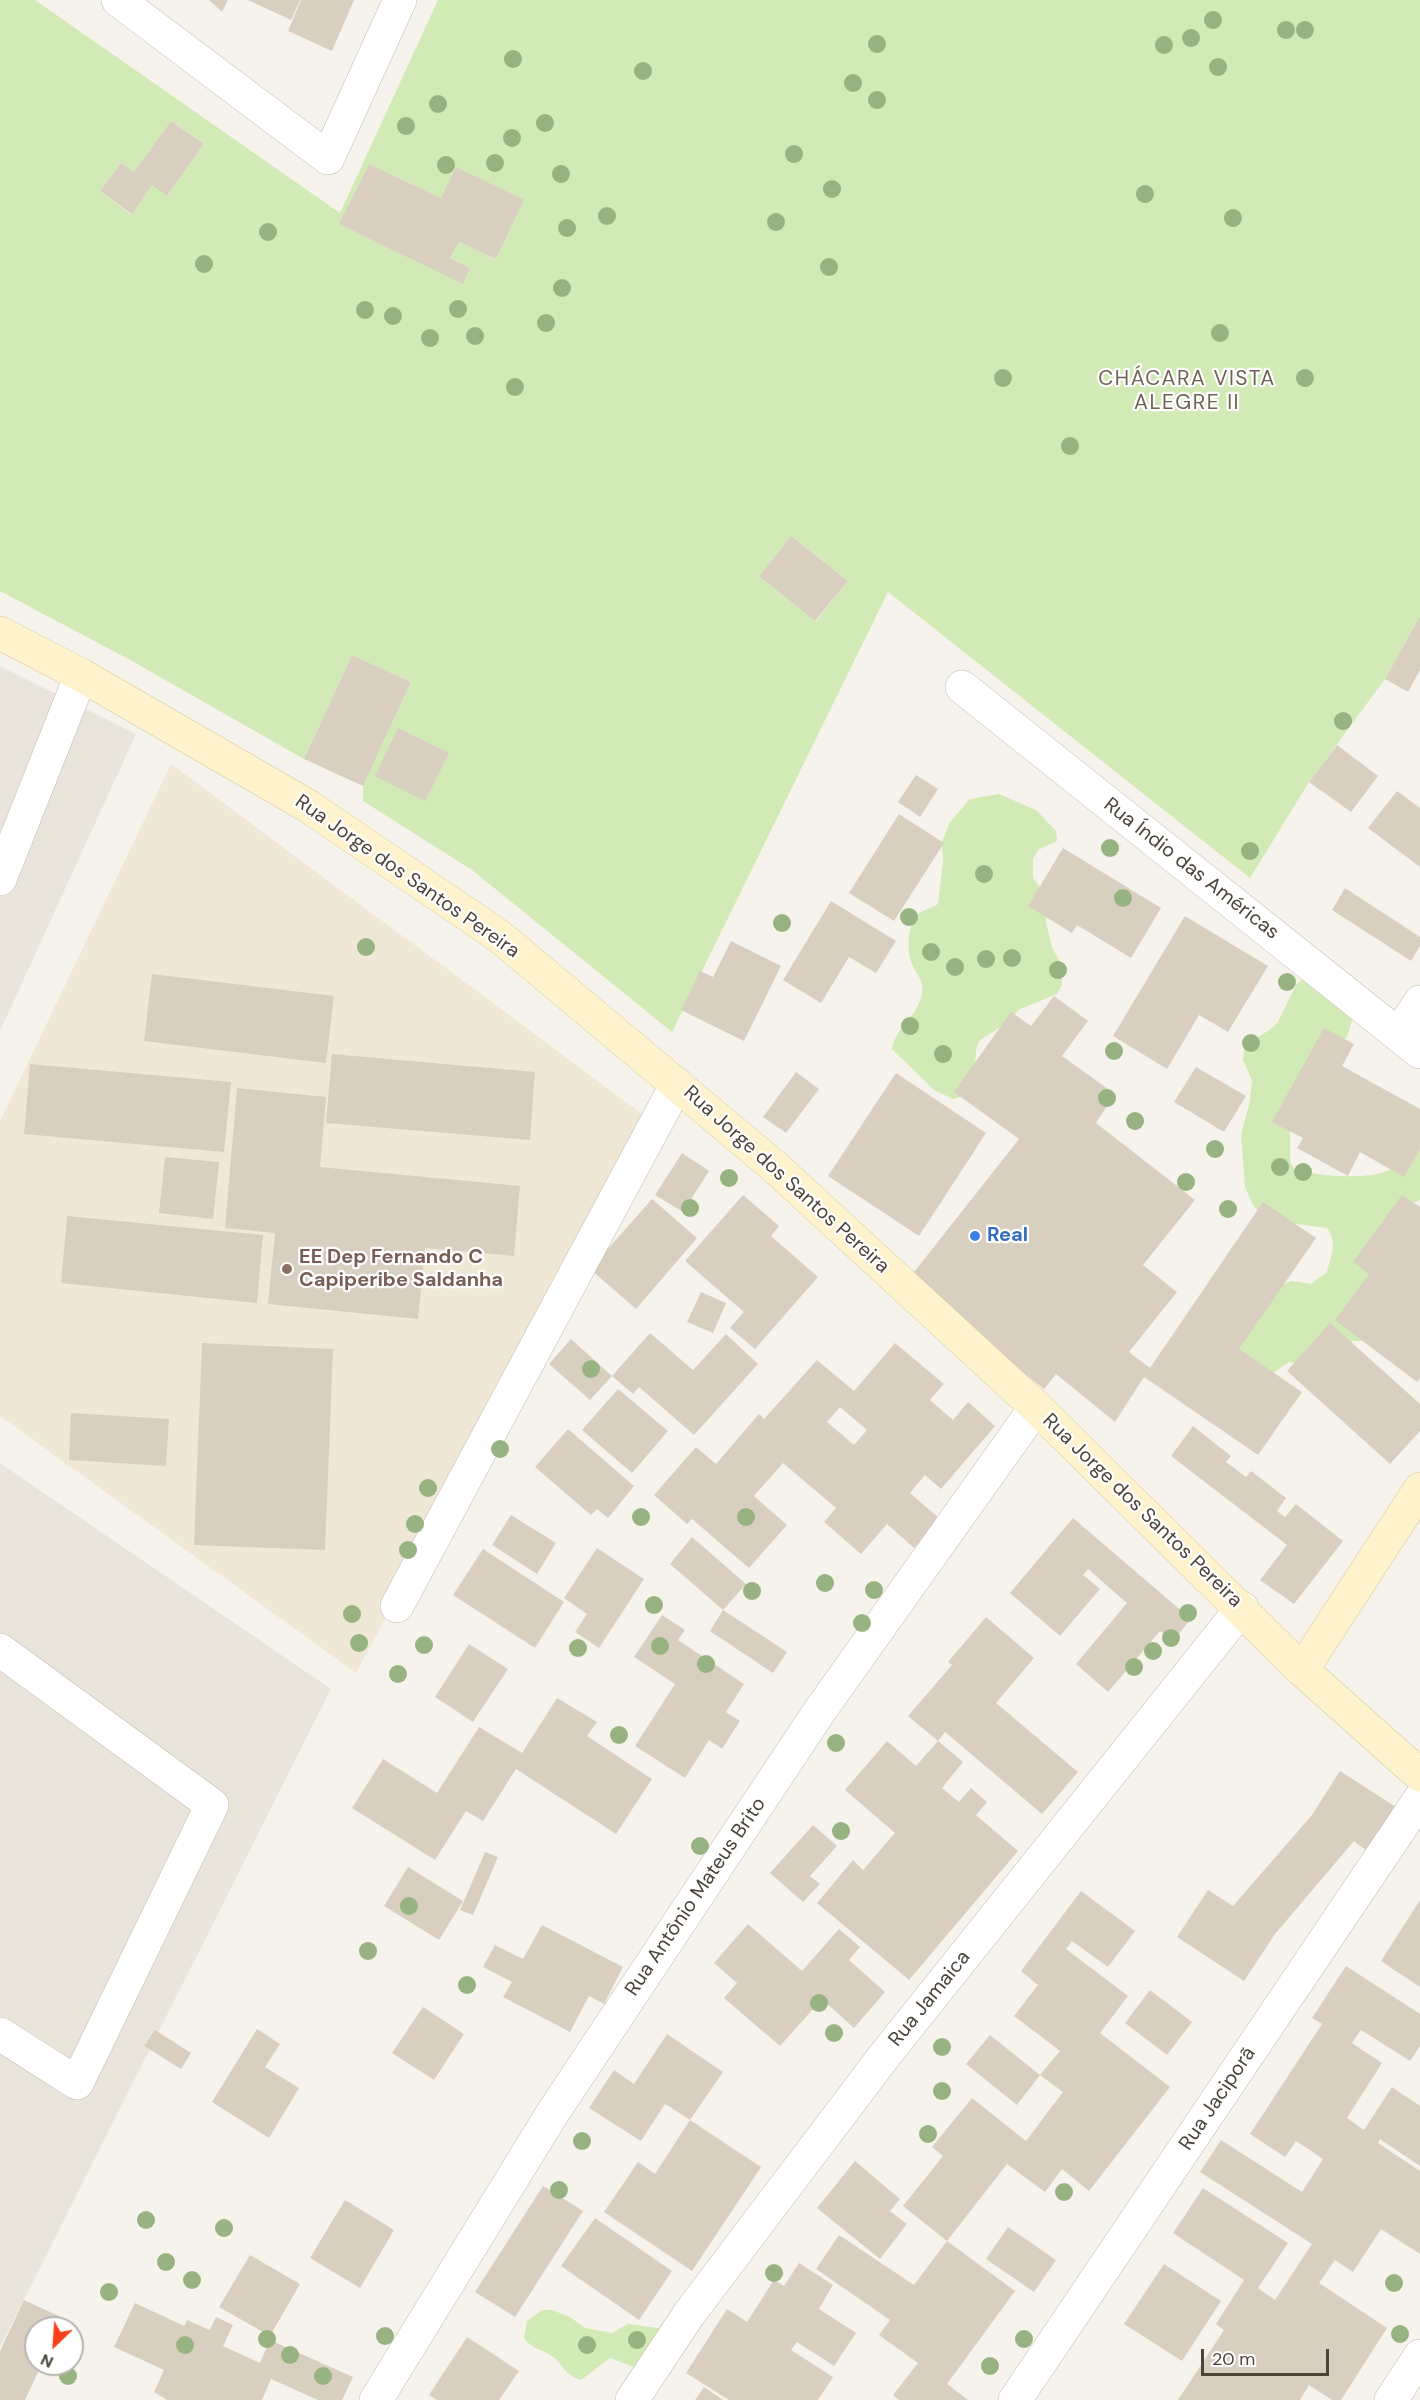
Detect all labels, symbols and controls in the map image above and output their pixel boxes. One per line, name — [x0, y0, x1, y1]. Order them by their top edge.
district label: CHÁCARA VISTA ALEGRE II — [1098, 366, 1276, 416]
street label: Rua Jorge dos Santos Pereira — [290, 790, 524, 964]
street label: Rua Índio das Américas — [1098, 793, 1284, 945]
street label: Rua Jorge dos Santos Pereira — [678, 1081, 894, 1279]
place label: Real — [987, 1224, 1028, 1248]
marker: Real — [968, 1229, 982, 1243]
place label: EE Dep Fernando C Capiperibe Saldanha — [299, 1246, 503, 1293]
marker: EE Dep Fernando C Capiperibe Saldanha — [280, 1262, 294, 1276]
street label: Rua Jorge dos Santos Pereira — [1037, 1409, 1247, 1613]
street label: Rua Antônio Mateus Brito — [621, 1793, 771, 2001]
street label: Rua Jamaica — [884, 1946, 976, 2052]
street label: Rua Jaciporã — [1175, 2043, 1261, 2155]
north arrow — [24, 2316, 84, 2376]
scale bar — [1204, 2337, 1332, 2375]
text: 20 m — [1212, 2347, 1255, 2371]
text: N — [37, 2349, 57, 2373]

